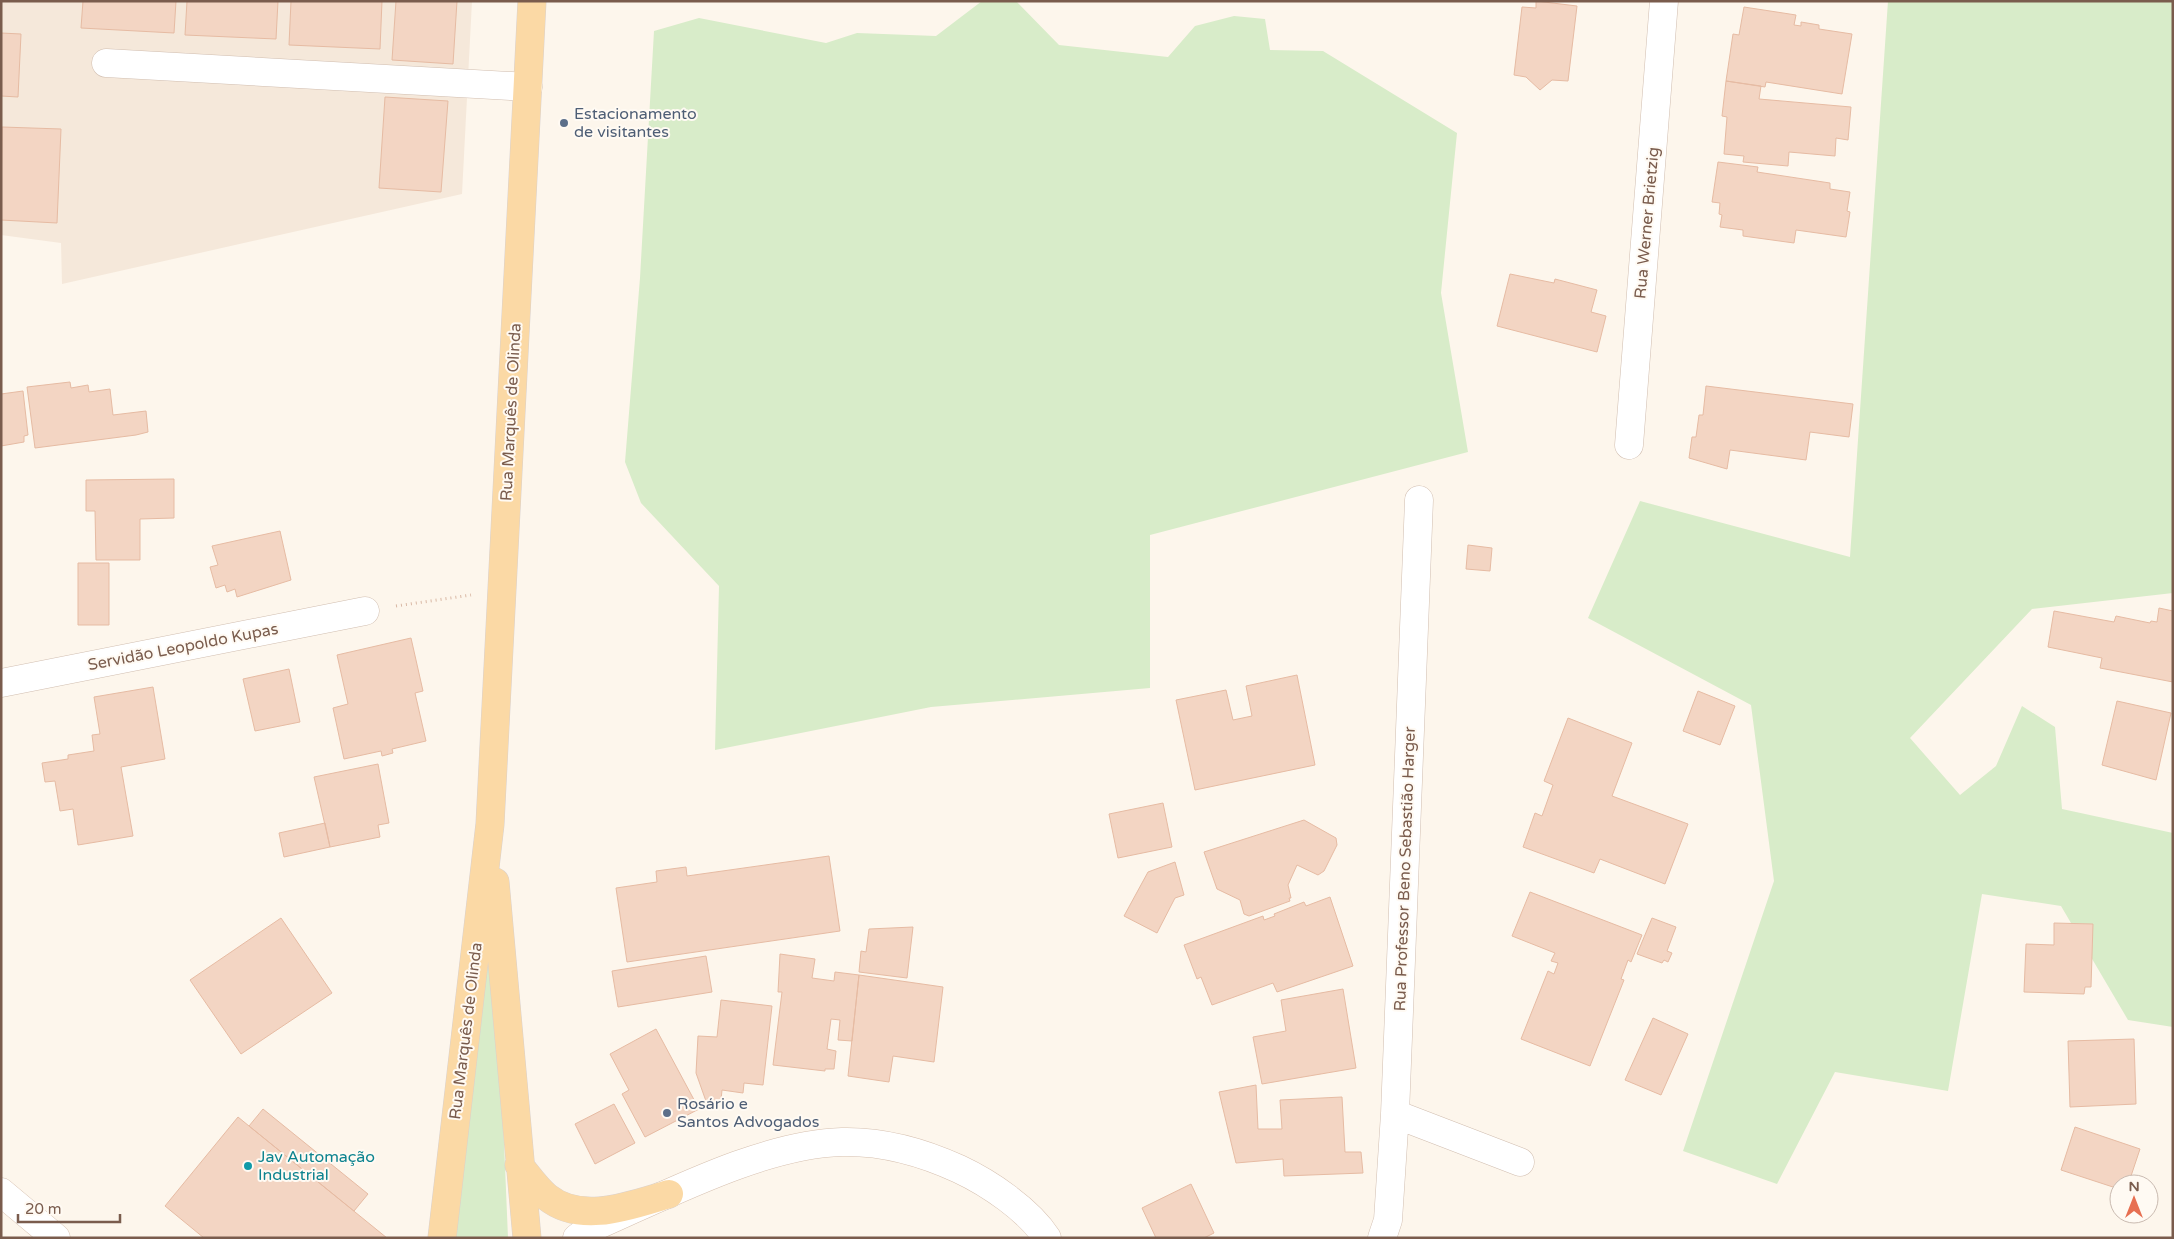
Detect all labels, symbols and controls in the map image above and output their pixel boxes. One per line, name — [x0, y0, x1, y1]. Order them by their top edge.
place label: Estacionamento de visitantes — [574, 104, 697, 142]
marker: Estacionamento de visitantes — [558, 117, 570, 129]
street label: Rua Werner Brietzig — [1630, 146, 1664, 300]
street label: Rua Marquês de Olinda — [496, 322, 526, 502]
street label: Servidão Leopoldo Kupas — [86, 619, 280, 675]
street label: Rua Professor Beno Sebastião Harger — [1390, 725, 1420, 1012]
street label: Rua Marquês de Olinda — [445, 941, 487, 1121]
place label: Rosário e Santos Advogados — [677, 1094, 820, 1132]
marker: Rosário e Santos Advogados — [661, 1107, 673, 1119]
place label: Jav Automação Industrial — [258, 1147, 375, 1185]
marker: Jav Automação Industrial — [242, 1160, 254, 1172]
north arrow — [2109, 1174, 2159, 1224]
text: N — [2128, 1178, 2140, 1195]
scale bar — [18, 1192, 120, 1224]
text: 20 m — [25, 1200, 62, 1218]

